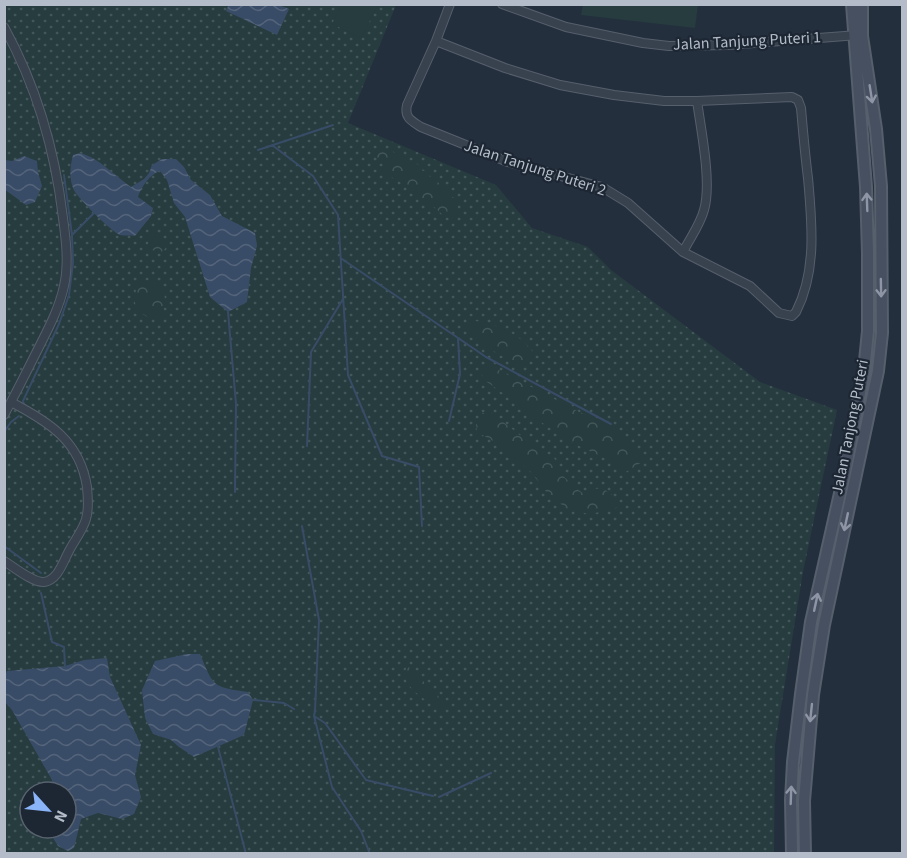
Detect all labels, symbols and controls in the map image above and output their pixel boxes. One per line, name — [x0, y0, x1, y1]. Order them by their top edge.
street label: Jalan Tanjung Puteri 1 — [672, 26, 822, 56]
one-way arrow — [865, 83, 876, 103]
street label: Jalan Tanjung Puteri 2 — [461, 135, 609, 201]
one-way arrow — [861, 193, 872, 213]
one-way arrow — [876, 278, 887, 298]
street label: Jalan Tanjong Puteri — [826, 358, 874, 496]
one-way arrow — [840, 512, 852, 531]
one-way arrow — [810, 593, 822, 612]
one-way arrow — [805, 703, 816, 723]
north arrow — [18, 780, 78, 840]
one-way arrow — [785, 786, 797, 806]
text: N — [48, 807, 73, 826]

